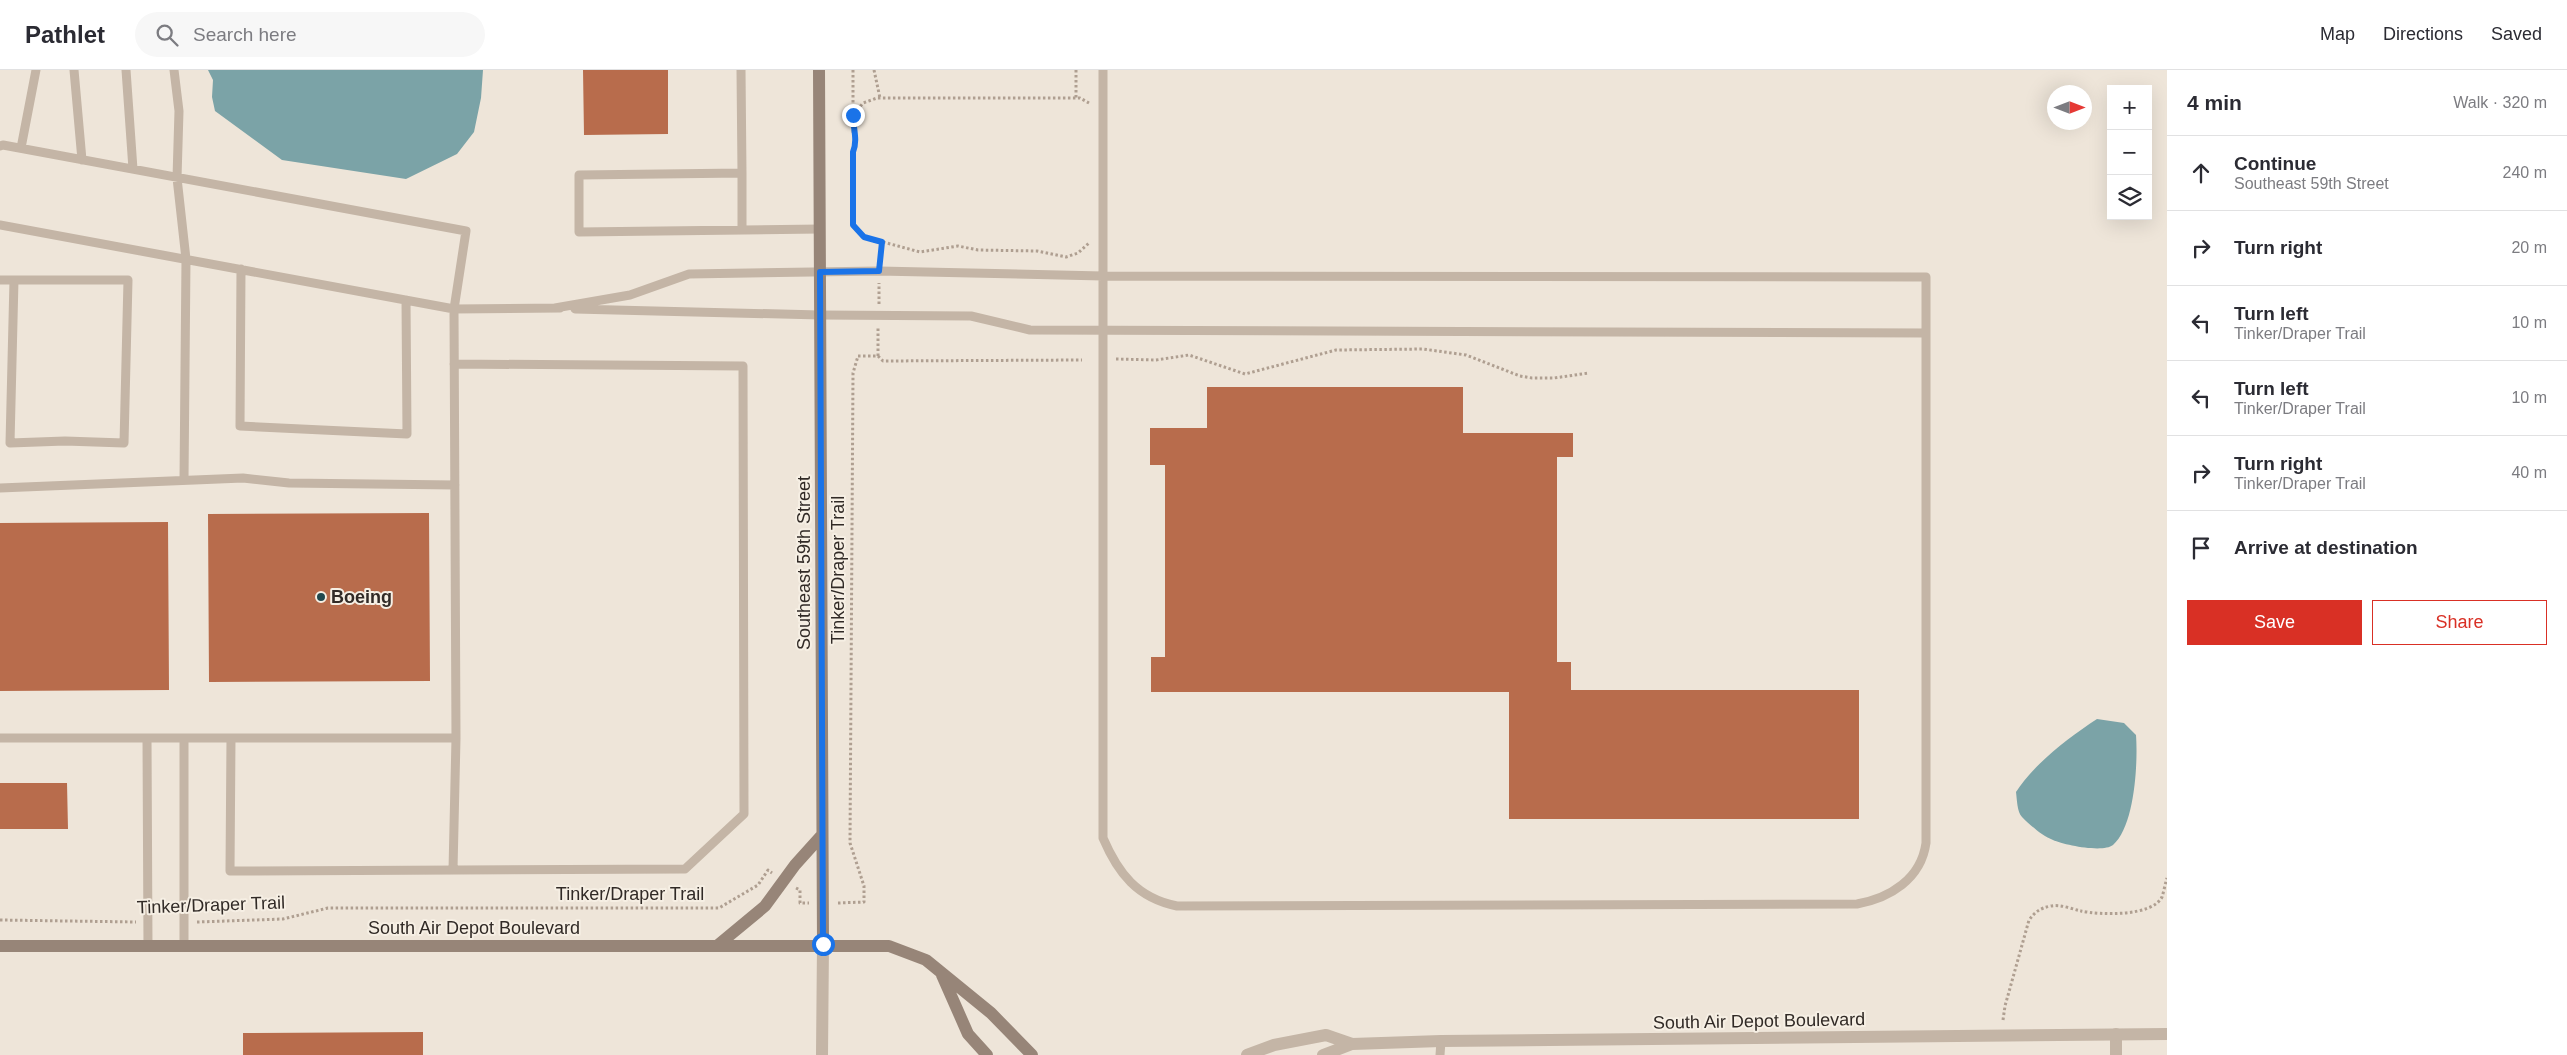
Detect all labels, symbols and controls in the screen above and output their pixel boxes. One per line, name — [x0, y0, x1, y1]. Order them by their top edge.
search box — [135, 12, 485, 57]
text: Pathlet — [25, 21, 105, 48]
icon: search — [153, 21, 181, 49]
text: Search here — [193, 24, 297, 45]
text: Map — [2320, 24, 2355, 44]
text: Directions — [2383, 24, 2463, 44]
text: Saved — [2491, 24, 2542, 44]
north arrow — [2047, 85, 2092, 130]
map controls — [2107, 85, 2152, 220]
button: + — [2107, 85, 2152, 130]
text: 4 min — [2187, 91, 2242, 114]
text: Walk · 320 m — [2453, 94, 2547, 111]
route end — [842, 104, 865, 127]
button: − — [2107, 130, 2152, 175]
text: Continue — [2234, 153, 2316, 174]
icon: ahead — [2187, 159, 2215, 187]
text: 240 m — [2503, 164, 2547, 181]
button: layers — [2107, 175, 2152, 220]
text: Southeast 59th Street — [2234, 175, 2389, 192]
icon: right — [2187, 234, 2215, 262]
text: Turn right — [2234, 237, 2322, 258]
text: 20 m — [2511, 239, 2547, 256]
text: Turn left — [2234, 303, 2309, 324]
icon: left — [2187, 309, 2215, 337]
text: 10 m — [2511, 314, 2547, 331]
text: Tinker/Draper Trail — [2234, 325, 2366, 342]
text: Turn left — [2234, 378, 2309, 399]
icon: left — [2187, 384, 2215, 412]
text: 10 m — [2511, 389, 2547, 406]
text: Tinker/Draper Trail — [2234, 400, 2366, 417]
text: Turn right — [2234, 453, 2322, 474]
icon: right — [2187, 459, 2215, 487]
text: 40 m — [2511, 464, 2547, 481]
text: Tinker/Draper Trail — [2234, 475, 2366, 492]
street label: Southeast 59th Street — [794, 476, 814, 650]
street label: Tinker/Draper Trail — [828, 496, 848, 644]
icon: arrive — [2187, 534, 2215, 562]
text: Arrive at destination — [2234, 537, 2418, 558]
place label: Boeing — [331, 587, 392, 607]
marker: Boeing — [315, 591, 327, 603]
button: Save — [2187, 600, 2362, 645]
button: Share — [2372, 600, 2547, 645]
street label: Tinker/Draper Trail — [556, 884, 704, 904]
street label: Tinker/Draper Trail — [137, 892, 285, 918]
street label: South Air Depot Boulevard — [368, 918, 580, 938]
route start — [812, 933, 835, 956]
street label: South Air Depot Boulevard — [1653, 1009, 1865, 1033]

